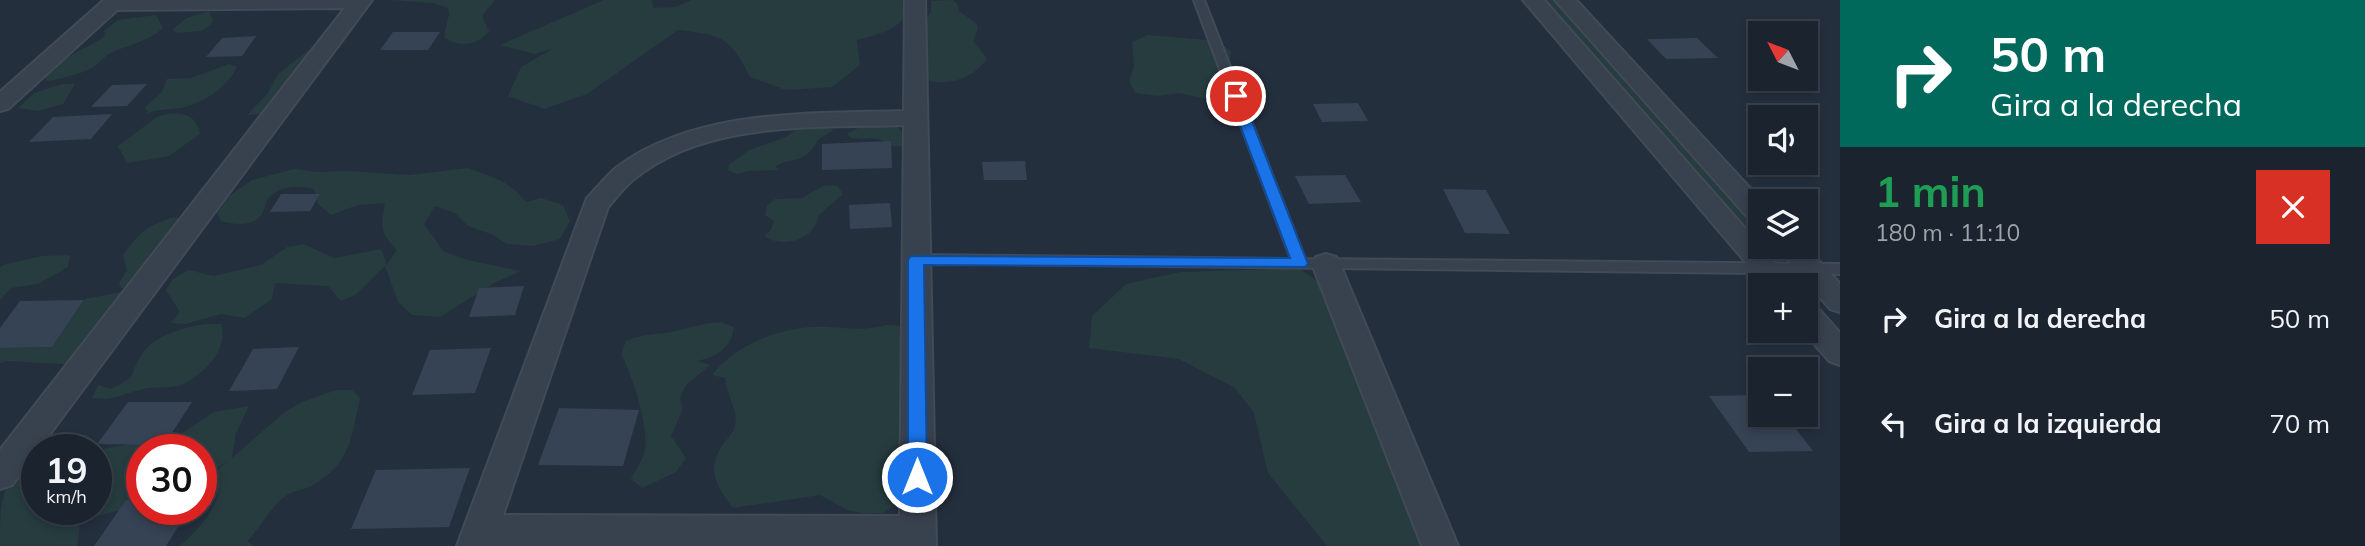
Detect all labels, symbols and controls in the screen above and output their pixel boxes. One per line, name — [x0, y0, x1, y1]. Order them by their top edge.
north arrow — [1748, 21, 1818, 91]
map controls — [1748, 21, 1818, 427]
text: 50 m — [1990, 23, 2106, 84]
icon: right — [1875, 28, 1966, 119]
pin — [1206, 66, 1266, 126]
icon: arrive — [1217, 77, 1255, 115]
text: Gira a la derecha — [1990, 84, 2242, 124]
button: sound — [1748, 105, 1818, 175]
text: 1 min — [1875, 165, 1986, 218]
button: close — [2256, 170, 2330, 244]
button: layers — [1748, 189, 1818, 259]
text: 180 m · 11:10 — [1875, 218, 2020, 247]
button: + — [1748, 273, 1818, 343]
icon: right — [1875, 300, 1913, 338]
text: Gira a la derecha — [1934, 302, 2146, 335]
text: 50 m — [2269, 302, 2330, 335]
button: − — [1748, 357, 1818, 427]
icon: left — [1875, 405, 1913, 443]
text: Gira a la izquierda — [1934, 407, 2162, 440]
text: 70 m — [2269, 407, 2330, 440]
speed limit sign: 30 — [126, 434, 217, 525]
position arrow — [880, 440, 954, 514]
text: 19 — [45, 448, 88, 492]
text: km/h — [46, 485, 87, 508]

